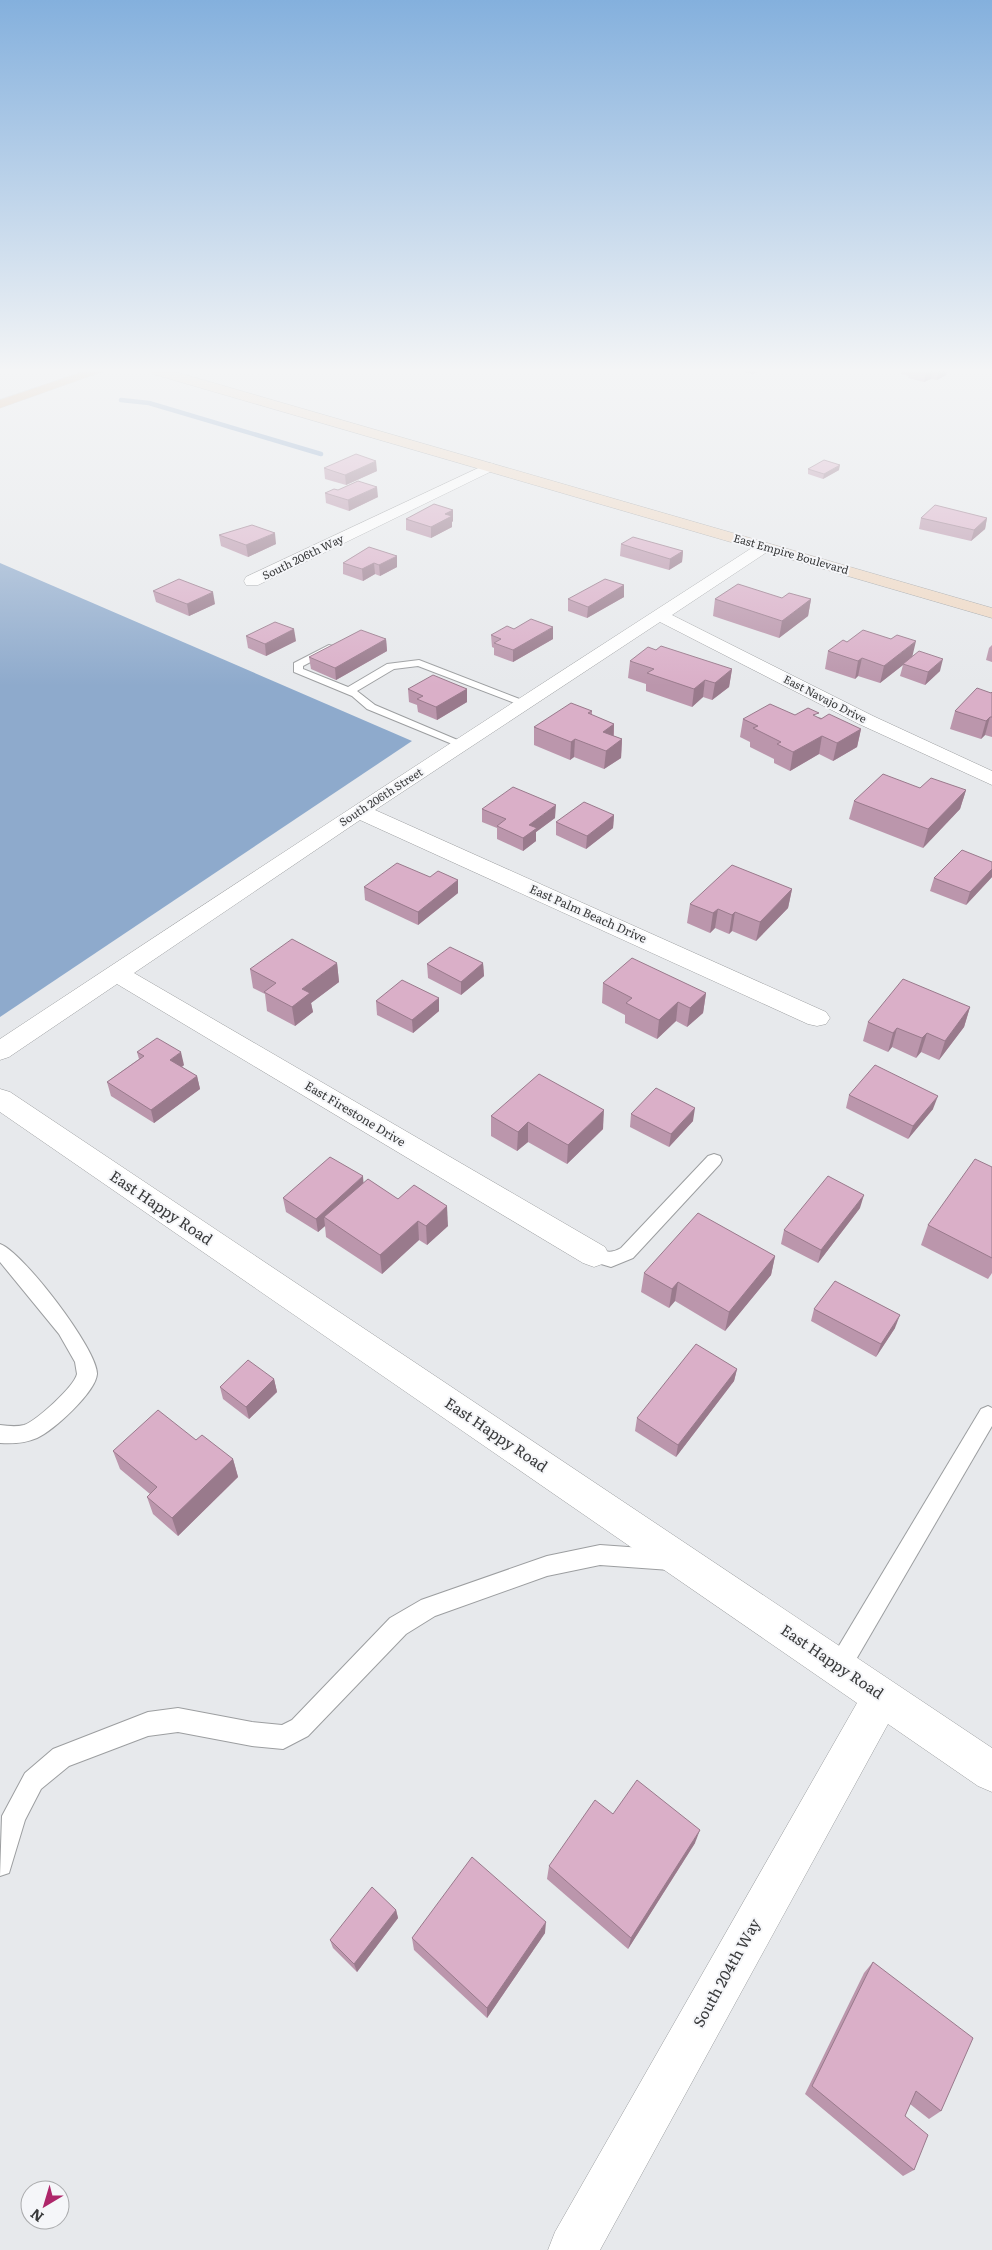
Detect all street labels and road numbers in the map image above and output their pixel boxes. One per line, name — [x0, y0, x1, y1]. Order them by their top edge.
street label: South 206th Way — [259, 529, 347, 583]
street label: East Empire Boulevard — [732, 529, 851, 577]
street label: East Navajo Drive — [781, 670, 870, 726]
street label: South 206th Street — [336, 763, 426, 829]
street label: East Palm Beach Drive — [527, 879, 650, 947]
street label: East Firestone Drive — [302, 1076, 409, 1150]
street label: East Happy Road — [106, 1164, 218, 1250]
street label: East Happy Road — [441, 1391, 553, 1477]
street label: East Happy Road — [777, 1618, 889, 1704]
street label: South 204th Way — [686, 1913, 765, 2031]

